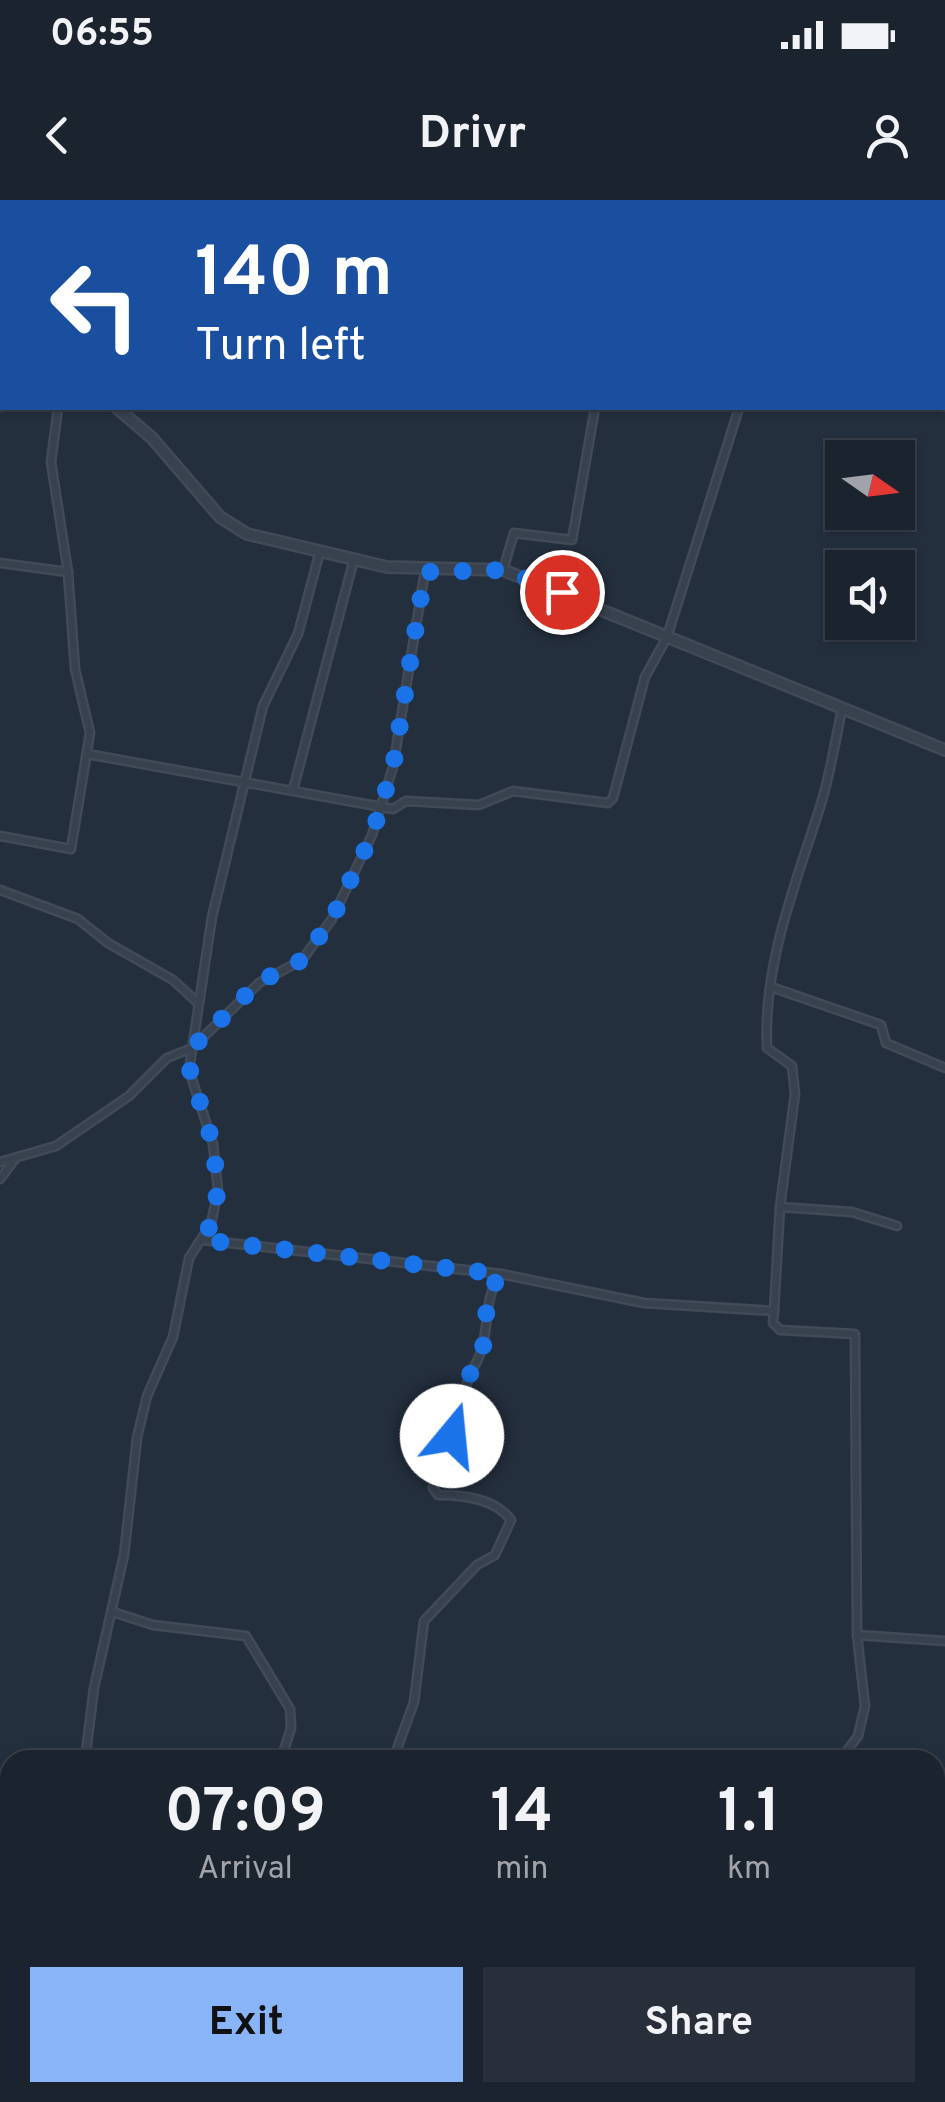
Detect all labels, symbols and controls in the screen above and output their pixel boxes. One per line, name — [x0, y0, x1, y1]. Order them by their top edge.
text: 06:55 — [50, 11, 154, 60]
text: Drivr — [419, 107, 526, 164]
icon: back — [30, 108, 85, 163]
icon: person — [860, 108, 915, 163]
text: 140 m — [195, 232, 393, 321]
icon: left — [30, 240, 160, 370]
text: Turn left — [195, 319, 366, 376]
north arrow — [825, 440, 915, 530]
map controls — [825, 440, 915, 640]
pin — [520, 550, 605, 635]
button: sound — [825, 550, 915, 640]
icon: arrive — [535, 565, 590, 620]
position arrow — [400, 1384, 504, 1488]
text: 07:09 — [165, 1777, 326, 1853]
text: 14 — [491, 1777, 553, 1853]
text: 1.1 — [718, 1777, 781, 1853]
text: Arrival — [198, 1850, 293, 1890]
text: min — [495, 1850, 548, 1890]
text: km — [727, 1850, 771, 1890]
button: Exit — [30, 1967, 463, 2082]
button: Share — [483, 1967, 915, 2082]

